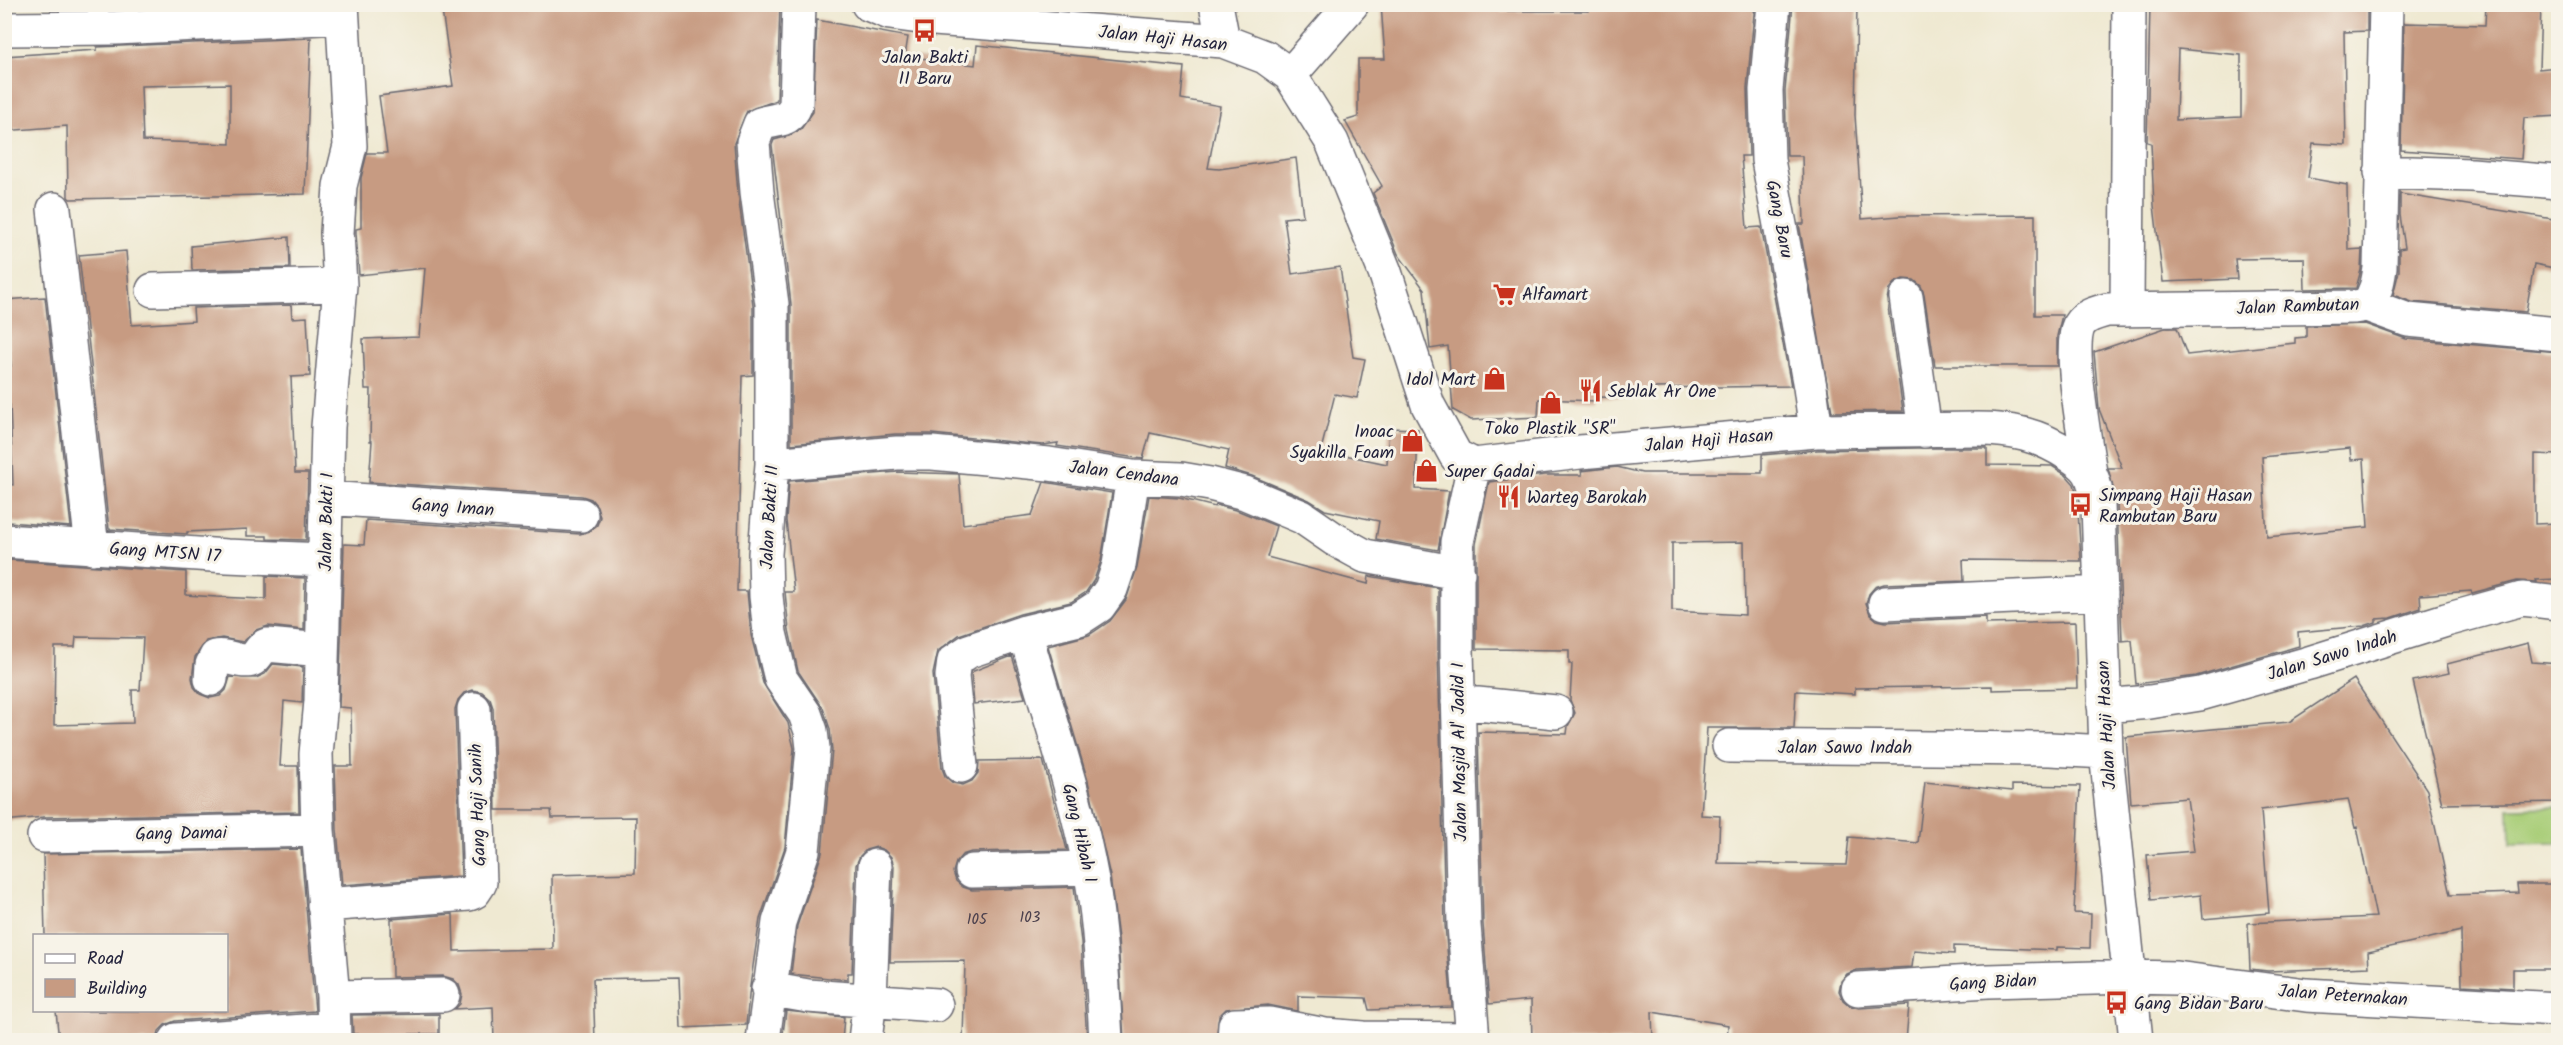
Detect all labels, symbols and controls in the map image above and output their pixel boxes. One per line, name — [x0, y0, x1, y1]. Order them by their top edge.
bus stop icon: Jalan Bakti II Baru — [912, 18, 938, 44]
street label: Jalan Haji Hasan — [1097, 18, 1229, 61]
place label: Jalan Bakti II Baru — [882, 44, 969, 94]
street label: Gang Baru — [1757, 178, 1800, 261]
supermarket icon: Alfamart — [1491, 281, 1517, 307]
place label: Alfamart — [1522, 281, 1589, 310]
street label: Jalan Rambutan — [2236, 291, 2360, 324]
place label: Idol Mart — [1406, 366, 1477, 395]
shop icon: Idol Mart — [1481, 366, 1507, 392]
restaurant icon: Seblak Ar One — [1577, 378, 1603, 404]
place label: Seblak Ar One — [1608, 378, 1716, 407]
shop icon: Toko Plastik "SR" — [1537, 389, 1563, 415]
place label: Toko Plastik "SR" — [1485, 415, 1615, 444]
place label: Inoac Syakilla Foam — [1290, 418, 1394, 468]
street label: Jalan Haji Hasan — [1643, 421, 1775, 462]
shop icon: Inoac Syakilla Foam — [1399, 428, 1425, 454]
street label: Jalan Cendana — [1067, 453, 1180, 496]
shop icon: Super Gadai — [1414, 458, 1440, 484]
place label: Super Gadai — [1445, 458, 1535, 487]
street label: Jalan Bakti II — [753, 464, 788, 570]
street label: Jalan Bakti I — [312, 472, 343, 572]
place label: Simpang Haji Hasan Rambutan Baru — [2099, 482, 2252, 532]
restaurant icon: Warteg Barokah — [1496, 484, 1522, 510]
place label: Warteg Barokah — [1527, 484, 1647, 513]
street label: Gang Iman — [411, 491, 495, 526]
bus stop icon: Simpang Haji Hasan Rambutan Baru — [2068, 492, 2094, 518]
street label: Gang MTSN 17 — [108, 535, 222, 572]
street label: Jalan Sawo Indah — [2264, 623, 2401, 690]
street label: Jalan Haji Hasan — [2090, 660, 2125, 790]
street label: Jalan Masjid Al' Jadid I — [1444, 662, 1477, 842]
street label: Jalan Sawo Indah — [1778, 734, 1912, 763]
street label: Gang Haji Sanih — [462, 743, 495, 867]
street label: Gang Hibah I — [1053, 781, 1104, 886]
street label: Gang Damai — [135, 819, 228, 850]
house number: 103 — [1020, 906, 1041, 930]
house number: 105 — [967, 908, 988, 932]
legend — [33, 934, 228, 1012]
text: Road — [87, 945, 124, 974]
street label: Gang Bidan — [1949, 967, 2038, 1000]
text: Building — [87, 975, 147, 1004]
street label: Jalan Peternakan — [2277, 977, 2409, 1015]
bus stop icon: Gang Bidan Baru — [2103, 990, 2129, 1016]
place label: Gang Bidan Baru — [2134, 990, 2264, 1019]

